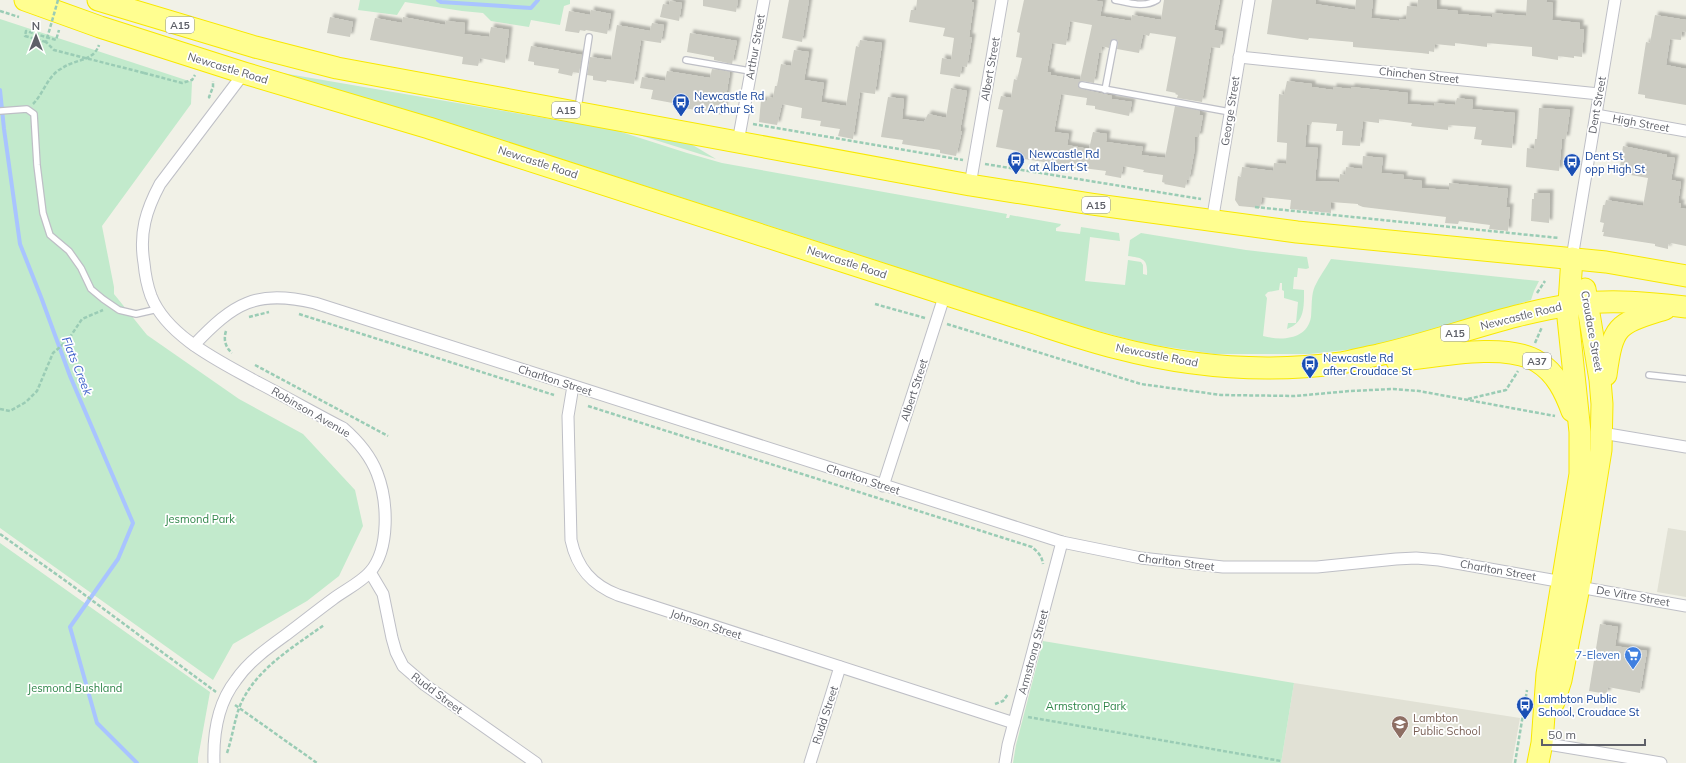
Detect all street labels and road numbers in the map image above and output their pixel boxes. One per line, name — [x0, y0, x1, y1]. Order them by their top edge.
street label: Arthur Street — [742, 13, 768, 81]
road number: A15 — [166, 17, 194, 33]
street label: Albert Street — [977, 36, 1003, 102]
street label: Newcastle Road — [186, 49, 270, 87]
street label: Chinchen Street — [1378, 64, 1460, 86]
street label: George Street — [1218, 75, 1242, 147]
street label: Dent Street — [1585, 75, 1609, 135]
road number: A15 — [552, 102, 580, 118]
street label: High Street — [1612, 111, 1671, 135]
street label: Newcastle Road — [496, 142, 580, 182]
road number: A15 — [1082, 197, 1110, 213]
street label: Newcastle Road — [805, 242, 889, 282]
street label: Croudace Street — [1578, 289, 1606, 373]
street label: Newcastle Road — [1479, 299, 1563, 333]
road number: A15 — [1441, 325, 1469, 341]
street label: Newcastle Road — [1115, 340, 1199, 370]
road number: A37 — [1523, 353, 1551, 369]
street label: Albert Street — [897, 357, 931, 423]
street label: Charlton Street — [516, 361, 594, 399]
street label: Robinson Avenue — [269, 384, 353, 440]
street label: Charlton Street — [824, 460, 902, 498]
street label: Charlton Street — [1137, 550, 1215, 574]
street label: Charlton Street — [1459, 556, 1537, 584]
street label: De Vitre Street — [1595, 583, 1671, 609]
street label: Johnson Street — [669, 606, 744, 642]
street label: Armstrong Street — [1015, 608, 1051, 696]
street label: Rudd Street — [409, 669, 465, 717]
street label: Rudd Street — [809, 684, 841, 746]

